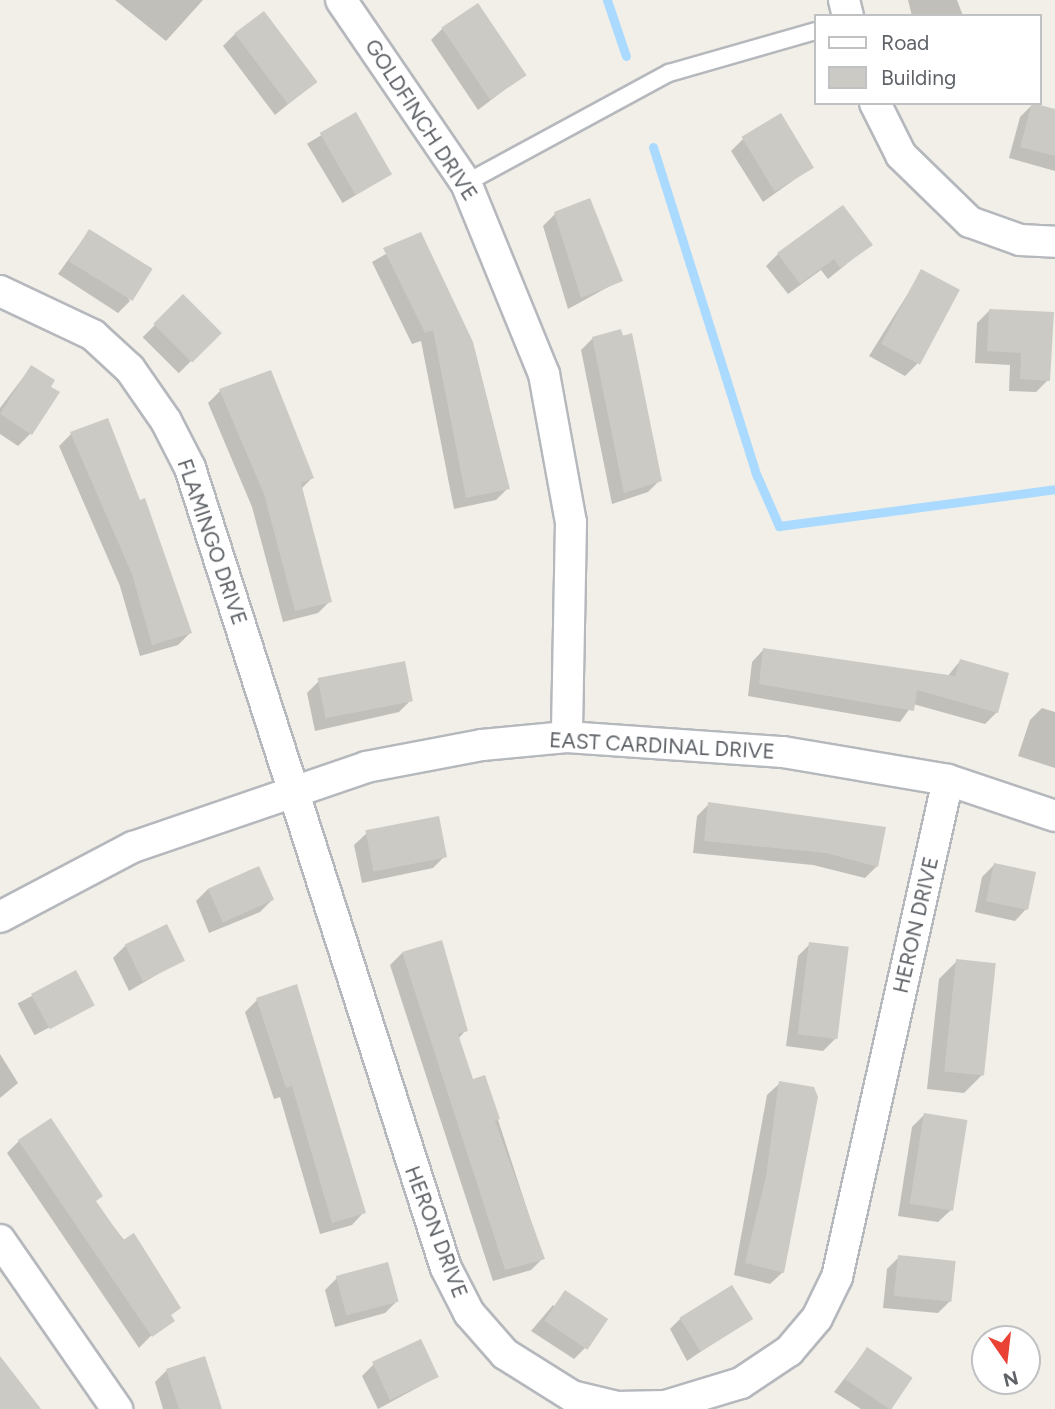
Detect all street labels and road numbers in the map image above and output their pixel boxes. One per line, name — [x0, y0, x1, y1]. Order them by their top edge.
street label: GOLDFINCH DRIVE — [359, 35, 483, 205]
street label: FLAMINGO DRIVE — [172, 456, 252, 628]
street label: EAST CARDINAL DRIVE — [549, 728, 775, 764]
street label: HERON DRIVE — [888, 854, 944, 996]
street label: HERON DRIVE — [399, 1162, 473, 1302]

